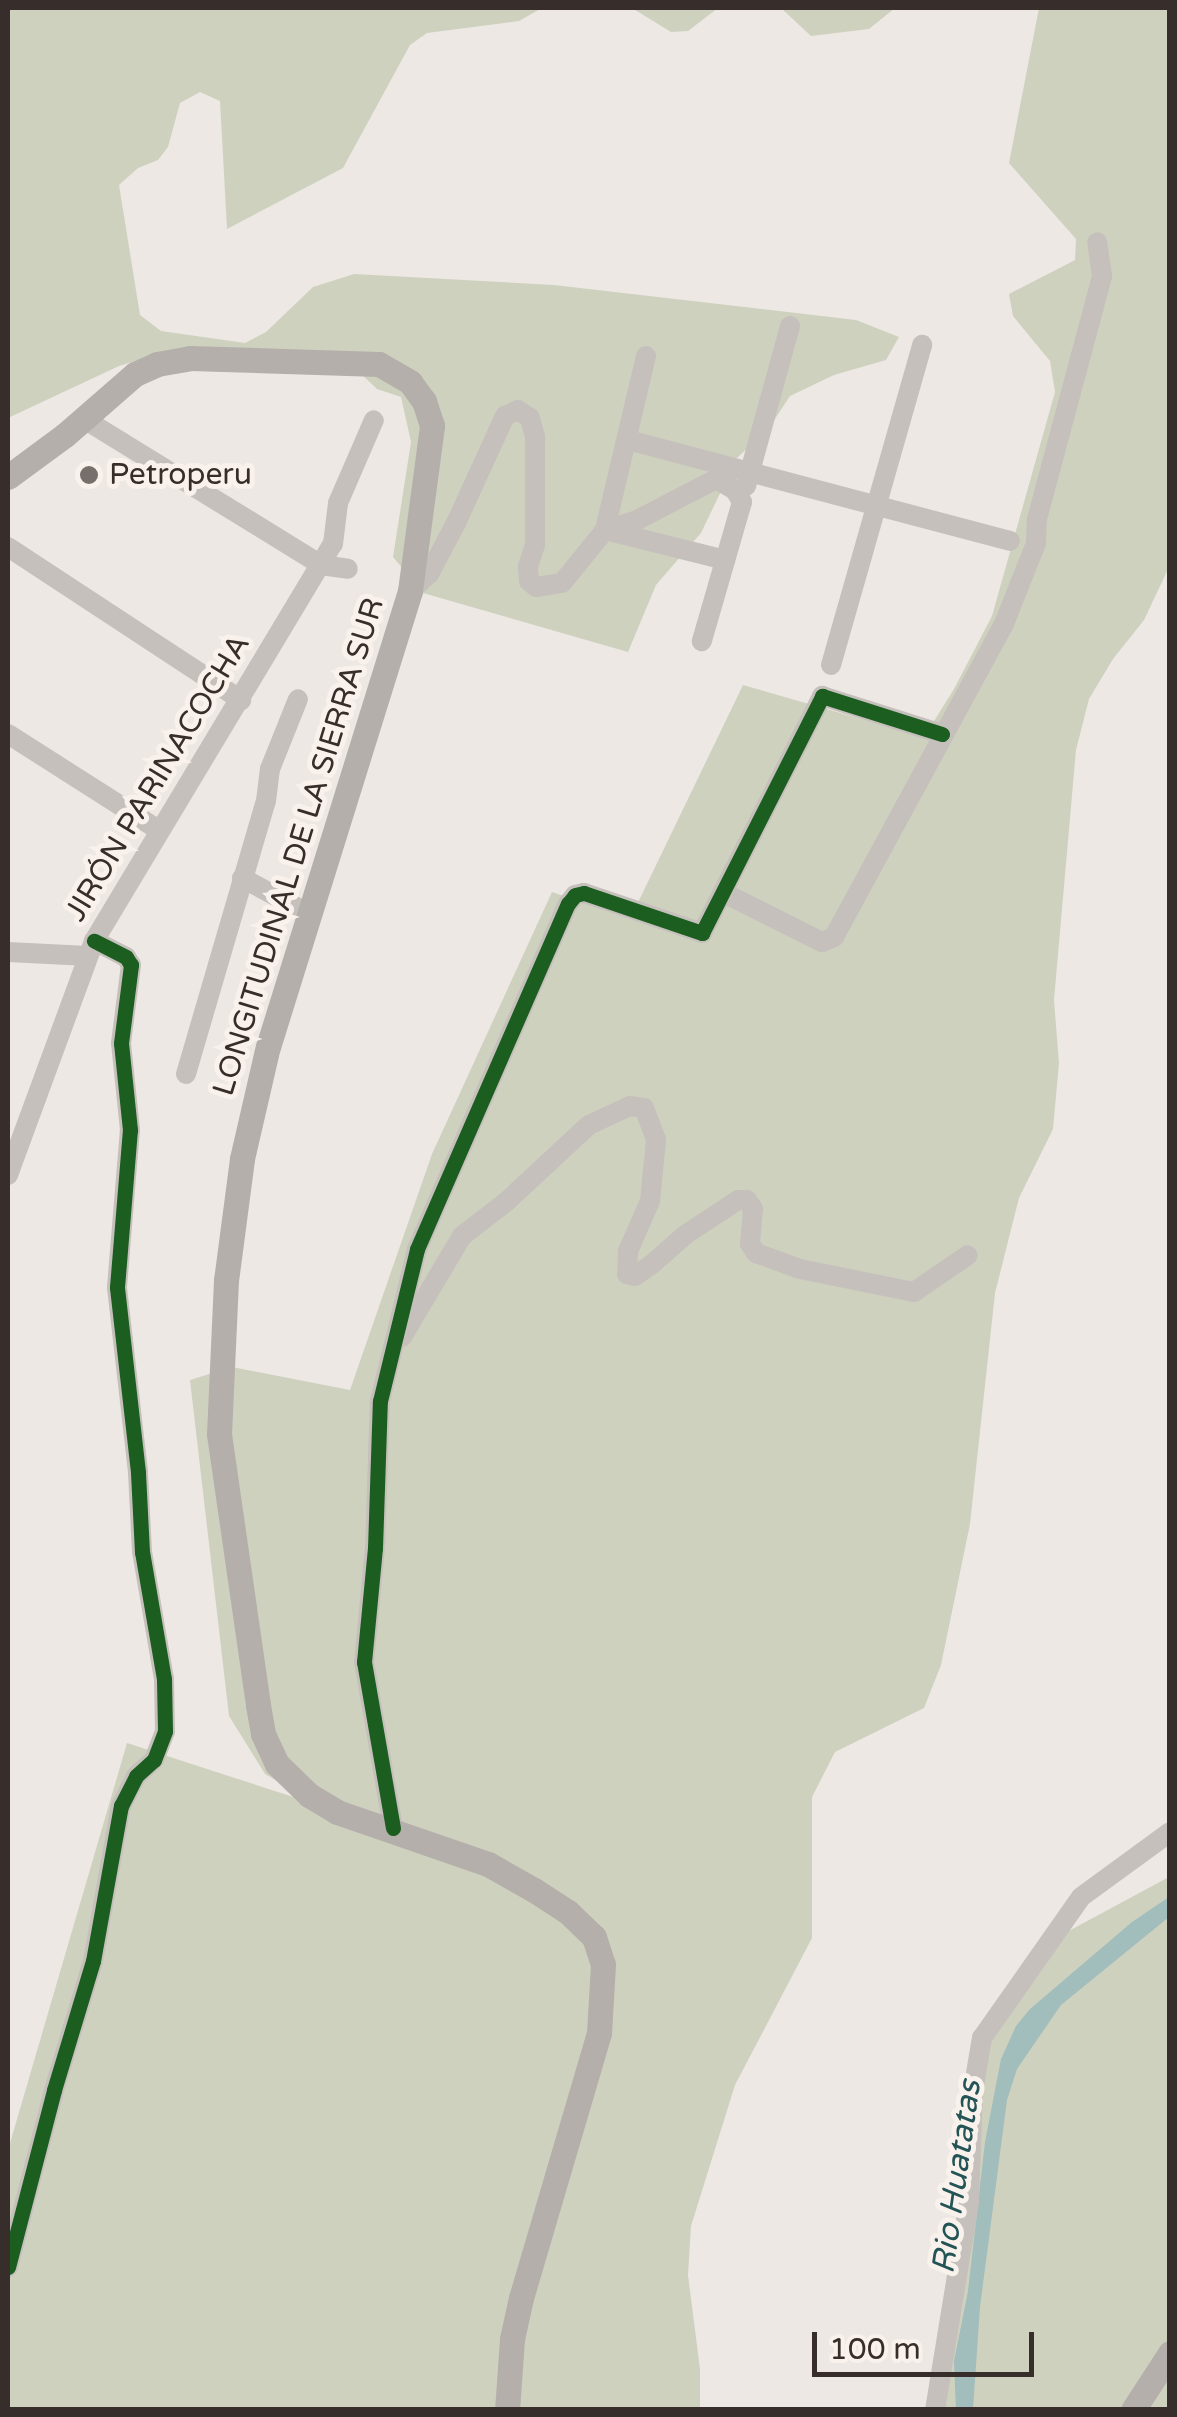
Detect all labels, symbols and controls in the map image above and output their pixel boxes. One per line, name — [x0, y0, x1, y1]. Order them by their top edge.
place label: Petroperu — [109, 457, 252, 493]
marker: Petroperu — [78, 464, 100, 486]
street label: LONGITUDINAL DE LA SIERRA SUR — [206, 594, 392, 1100]
street label: JIRÓN PARINACOCHA — [58, 628, 258, 928]
water label: Rio Huatatas — [924, 2078, 990, 2276]
scale bar — [817, 2312, 1040, 2374]
text: 100 m — [829, 2331, 921, 2368]

